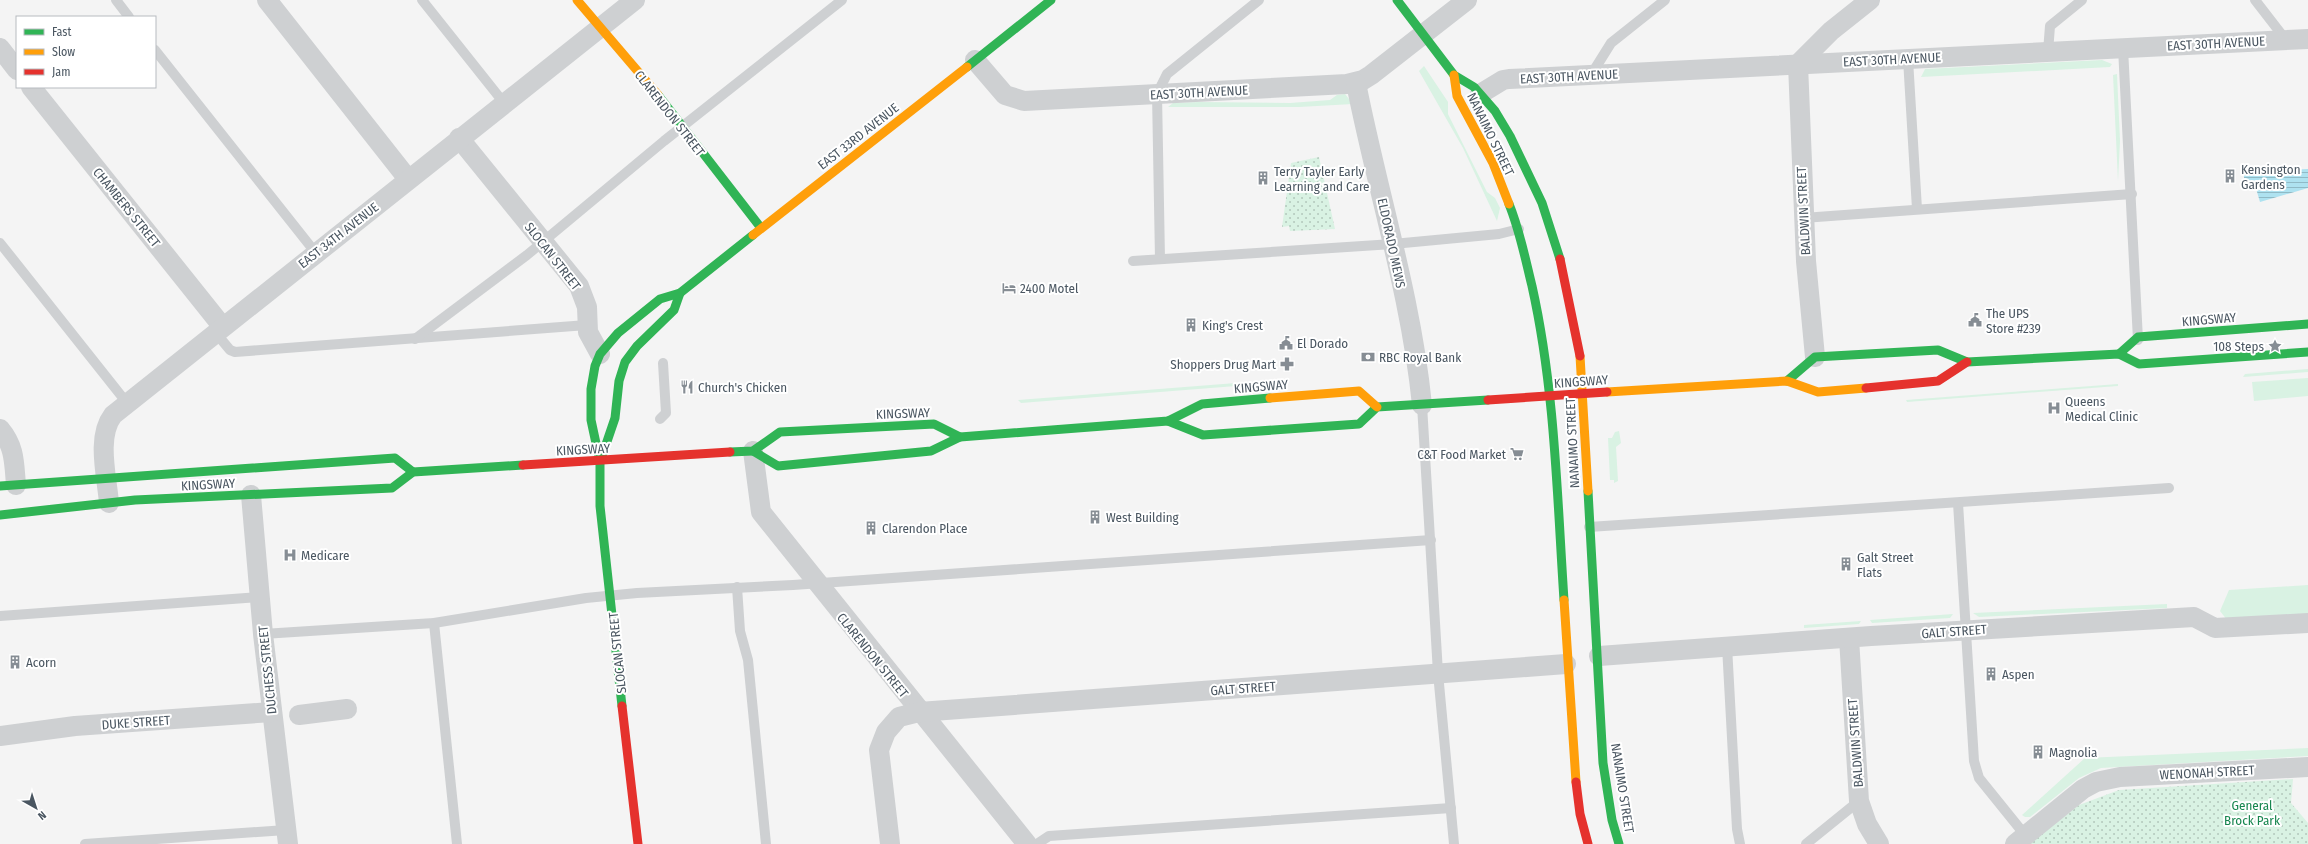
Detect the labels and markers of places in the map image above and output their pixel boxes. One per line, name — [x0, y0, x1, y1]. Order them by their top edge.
place label: Kensington Gardens — [2241, 162, 2301, 192]
place label: Terry Tayler Early Learning and Care — [1274, 164, 1370, 194]
building icon: Kensington Gardens — [2222, 168, 2238, 184]
building icon: Terry Tayler Early Learning and Care — [1255, 170, 1271, 186]
hotel icon: 2400 Motel — [1001, 280, 1017, 296]
place label: 2400 Motel — [1020, 281, 1079, 296]
place label: The UPS Store #239 — [1986, 306, 2041, 336]
public building icon: The UPS Store #239 — [1967, 312, 1983, 328]
building icon: King's Crest — [1183, 317, 1199, 333]
place label: King's Crest — [1202, 318, 1264, 333]
public building icon: El Dorado — [1278, 335, 1294, 351]
place label: El Dorado — [1297, 336, 1348, 351]
place icon: 108 Steps — [2267, 338, 2283, 354]
place label: 108 Steps — [2213, 339, 2264, 354]
bank icon: RBC Royal Bank — [1360, 349, 1376, 365]
place label: RBC Royal Bank — [1379, 350, 1462, 365]
pharmacy icon: Shoppers Drug Mart — [1279, 356, 1295, 372]
place label: Shoppers Drug Mart — [1170, 357, 1277, 372]
restaurant icon: Church's Chicken — [679, 379, 695, 395]
place label: Church's Chicken — [698, 380, 787, 395]
place label: Queens Medical Clinic — [2065, 394, 2138, 424]
hospital icon: Queens Medical Clinic — [2046, 400, 2062, 416]
supermarket icon: C&T Food Market — [1509, 446, 1525, 462]
place label: C&T Food Market — [1417, 447, 1507, 462]
building icon: West Building — [1087, 509, 1103, 525]
place label: West Building — [1106, 510, 1180, 525]
building icon: Clarendon Place — [863, 520, 879, 536]
place label: Clarendon Place — [882, 521, 968, 536]
hospital icon: Medicare — [282, 547, 298, 563]
place label: Medicare — [301, 548, 349, 563]
place label: Galt Street Flats — [1857, 550, 1914, 580]
building icon: Galt Street Flats — [1838, 556, 1854, 572]
building icon: Acorn — [7, 654, 23, 670]
place label: Acorn — [26, 655, 56, 670]
building icon: Aspen — [1983, 666, 1999, 682]
place label: Aspen — [2002, 667, 2035, 682]
building icon: Magnolia — [2030, 744, 2046, 760]
place label: Magnolia — [2049, 745, 2097, 760]

